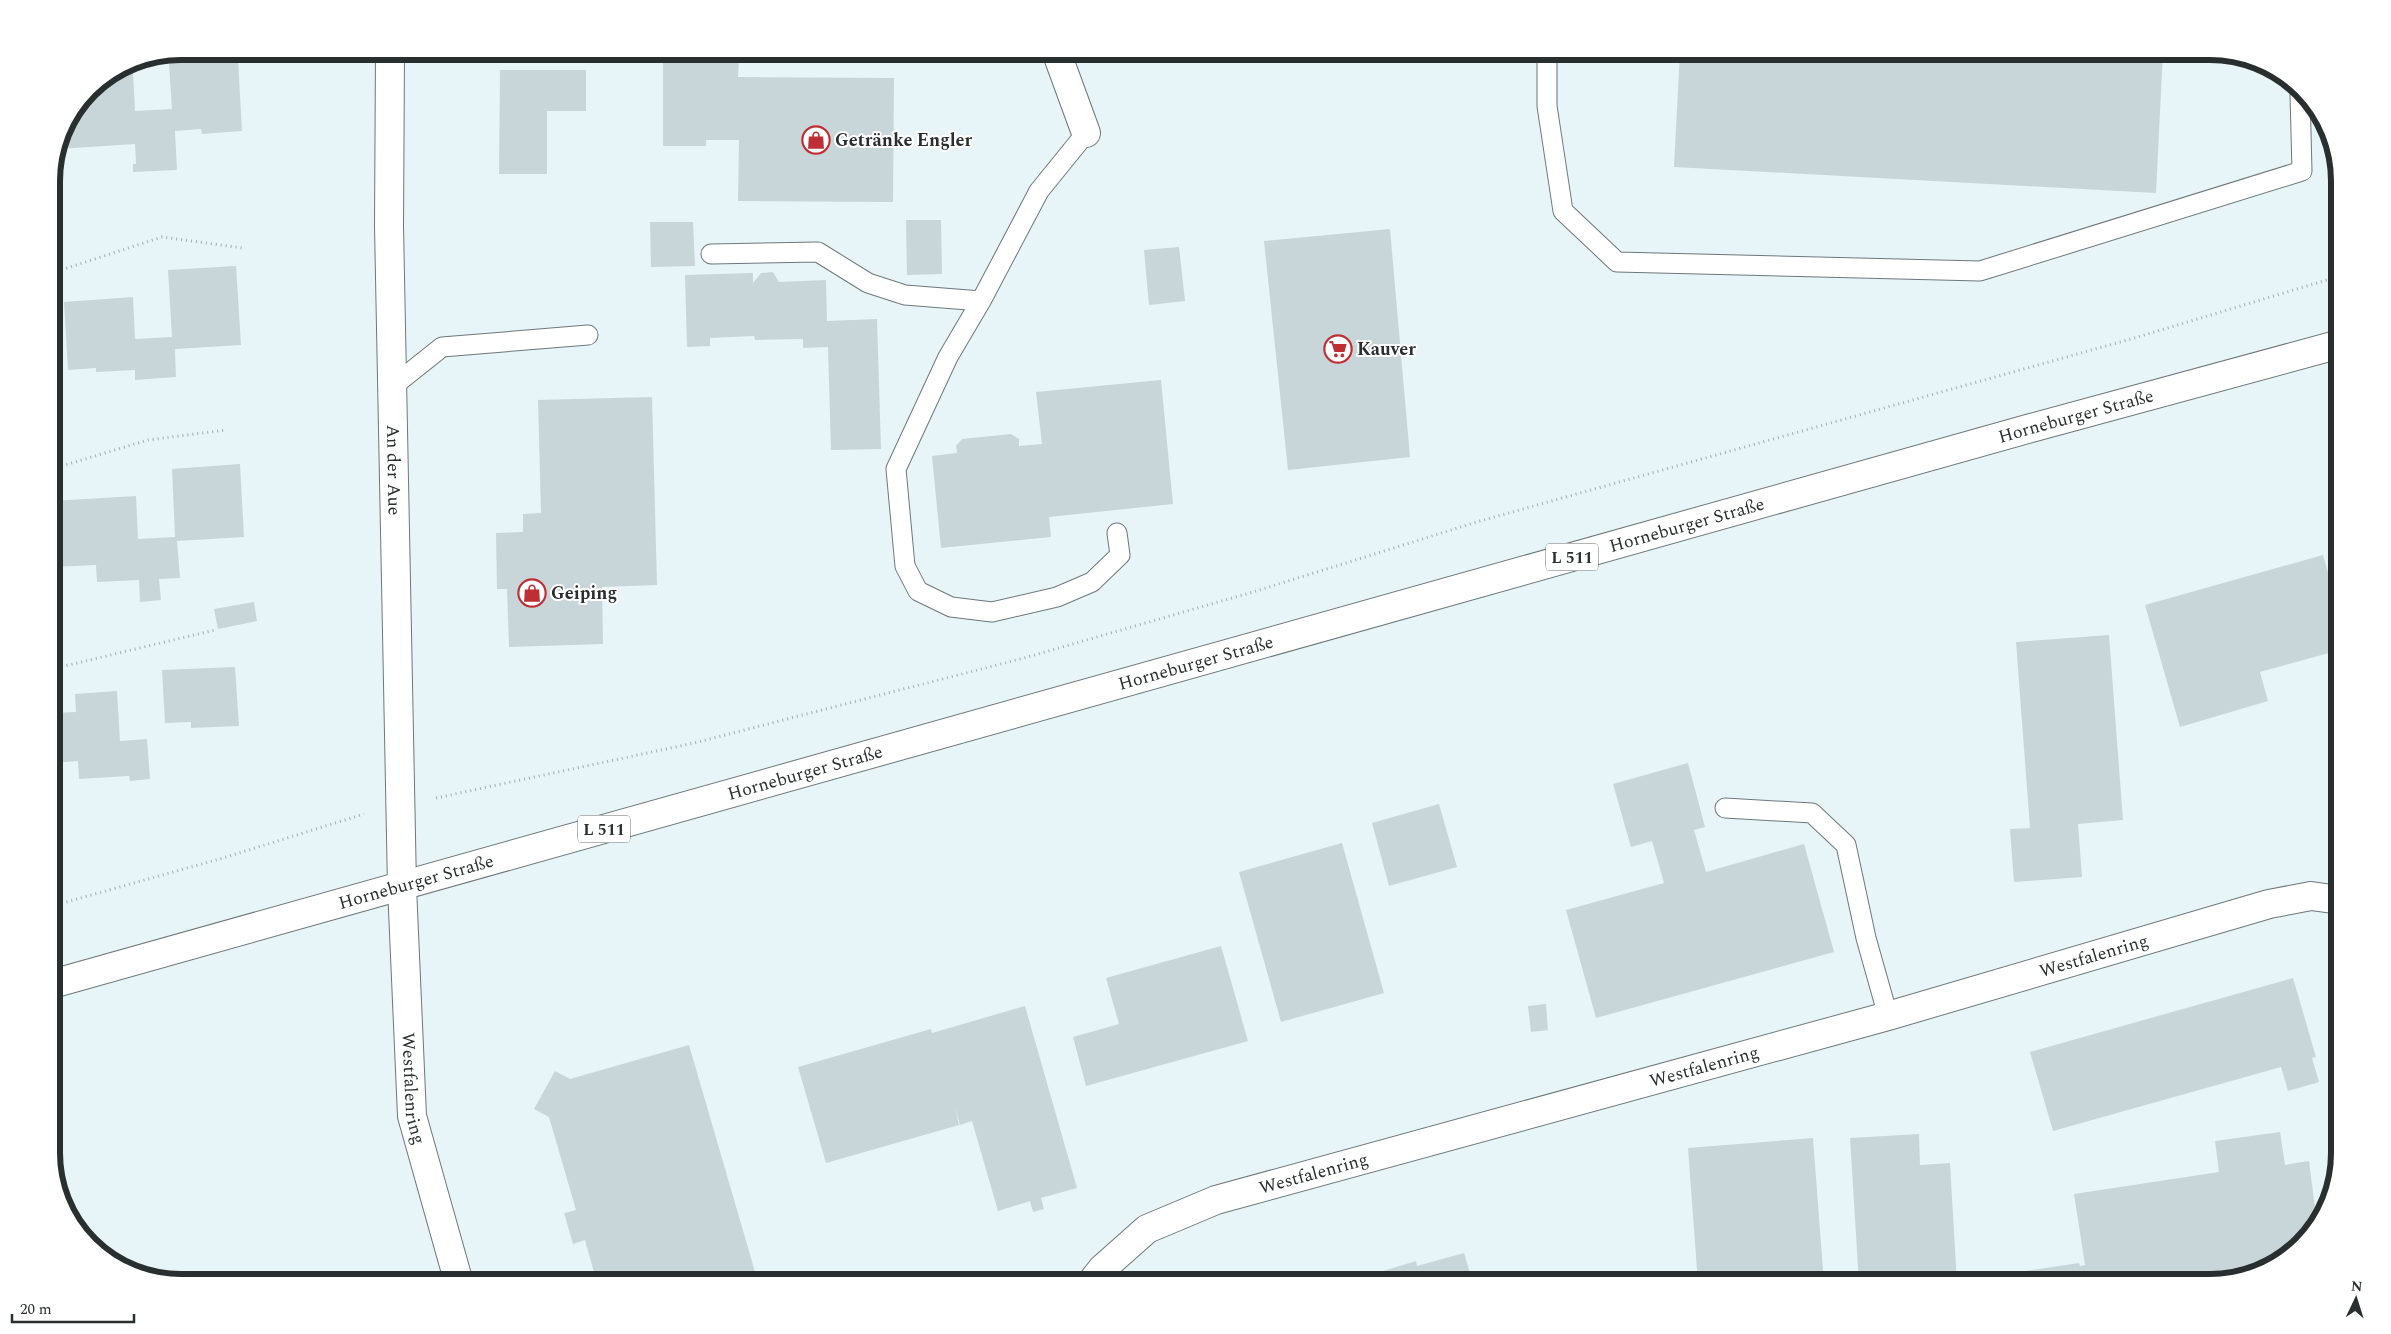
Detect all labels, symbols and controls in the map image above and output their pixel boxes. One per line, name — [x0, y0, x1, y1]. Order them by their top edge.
shop icon: Getränke Engler — [801, 125, 831, 155]
place label: Getränke Engler — [835, 127, 973, 154]
supermarket icon: Kauver — [1323, 334, 1353, 364]
place label: Kauver — [1357, 336, 1416, 363]
street label: Horneburger Straße — [1995, 382, 2157, 451]
street label: An der Aue — [379, 424, 408, 516]
street label: Horneburger Straße — [1606, 491, 1768, 560]
road number: L 511 — [1546, 544, 1598, 570]
shop icon: Geiping — [517, 578, 547, 608]
place label: Geiping — [551, 580, 617, 607]
street label: Horneburger Straße — [1115, 629, 1277, 698]
street label: Horneburger Straße — [724, 738, 886, 808]
road number: L 511 — [578, 816, 630, 842]
street label: Horneburger Straße — [335, 848, 497, 917]
street label: Westfalenring — [2036, 927, 2152, 985]
street label: Westfalenring — [394, 1032, 432, 1148]
street label: Westfalenring — [1647, 1039, 1762, 1095]
street label: Westfalenring — [1256, 1146, 1371, 1202]
north arrow — [2331, 1274, 2381, 1324]
text: N — [2350, 1276, 2363, 1297]
scale bar — [12, 1292, 135, 1324]
text: 20 m — [20, 1298, 52, 1321]

